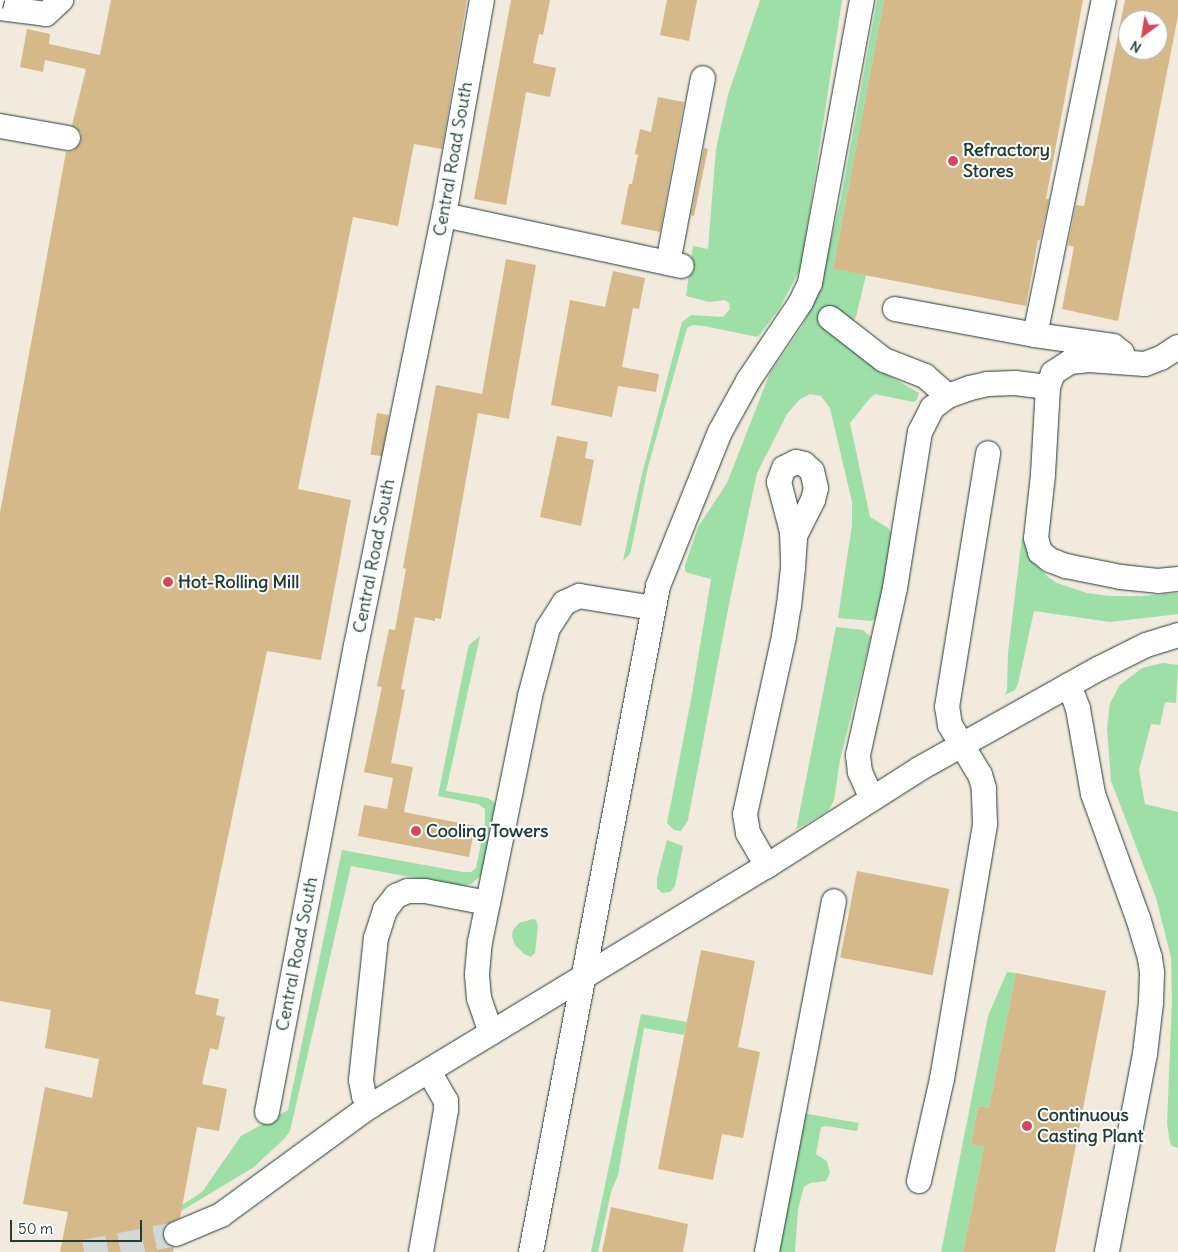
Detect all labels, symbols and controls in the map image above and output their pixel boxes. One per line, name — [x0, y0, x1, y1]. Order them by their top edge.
north arrow — [1118, 10, 1168, 60]
text: N — [1127, 37, 1145, 57]
street label: Central Road South — [429, 80, 477, 238]
place label: Refractory Stores — [963, 140, 1050, 182]
marker: Refractory Stores — [947, 155, 959, 167]
street label: Central Road South — [348, 477, 400, 635]
place label: Hot-Rolling Mill — [178, 571, 299, 593]
marker: Hot-Rolling Mill — [162, 576, 174, 588]
place label: Cooling Towers — [426, 820, 548, 842]
marker: Cooling Towers — [410, 825, 422, 837]
street label: Central Road South — [271, 875, 323, 1033]
place label: Continuous Casting Plant — [1037, 1105, 1143, 1148]
marker: Continuous Casting Plant — [1021, 1120, 1033, 1132]
scale bar — [12, 1210, 145, 1242]
text: 50 m — [18, 1219, 53, 1238]

